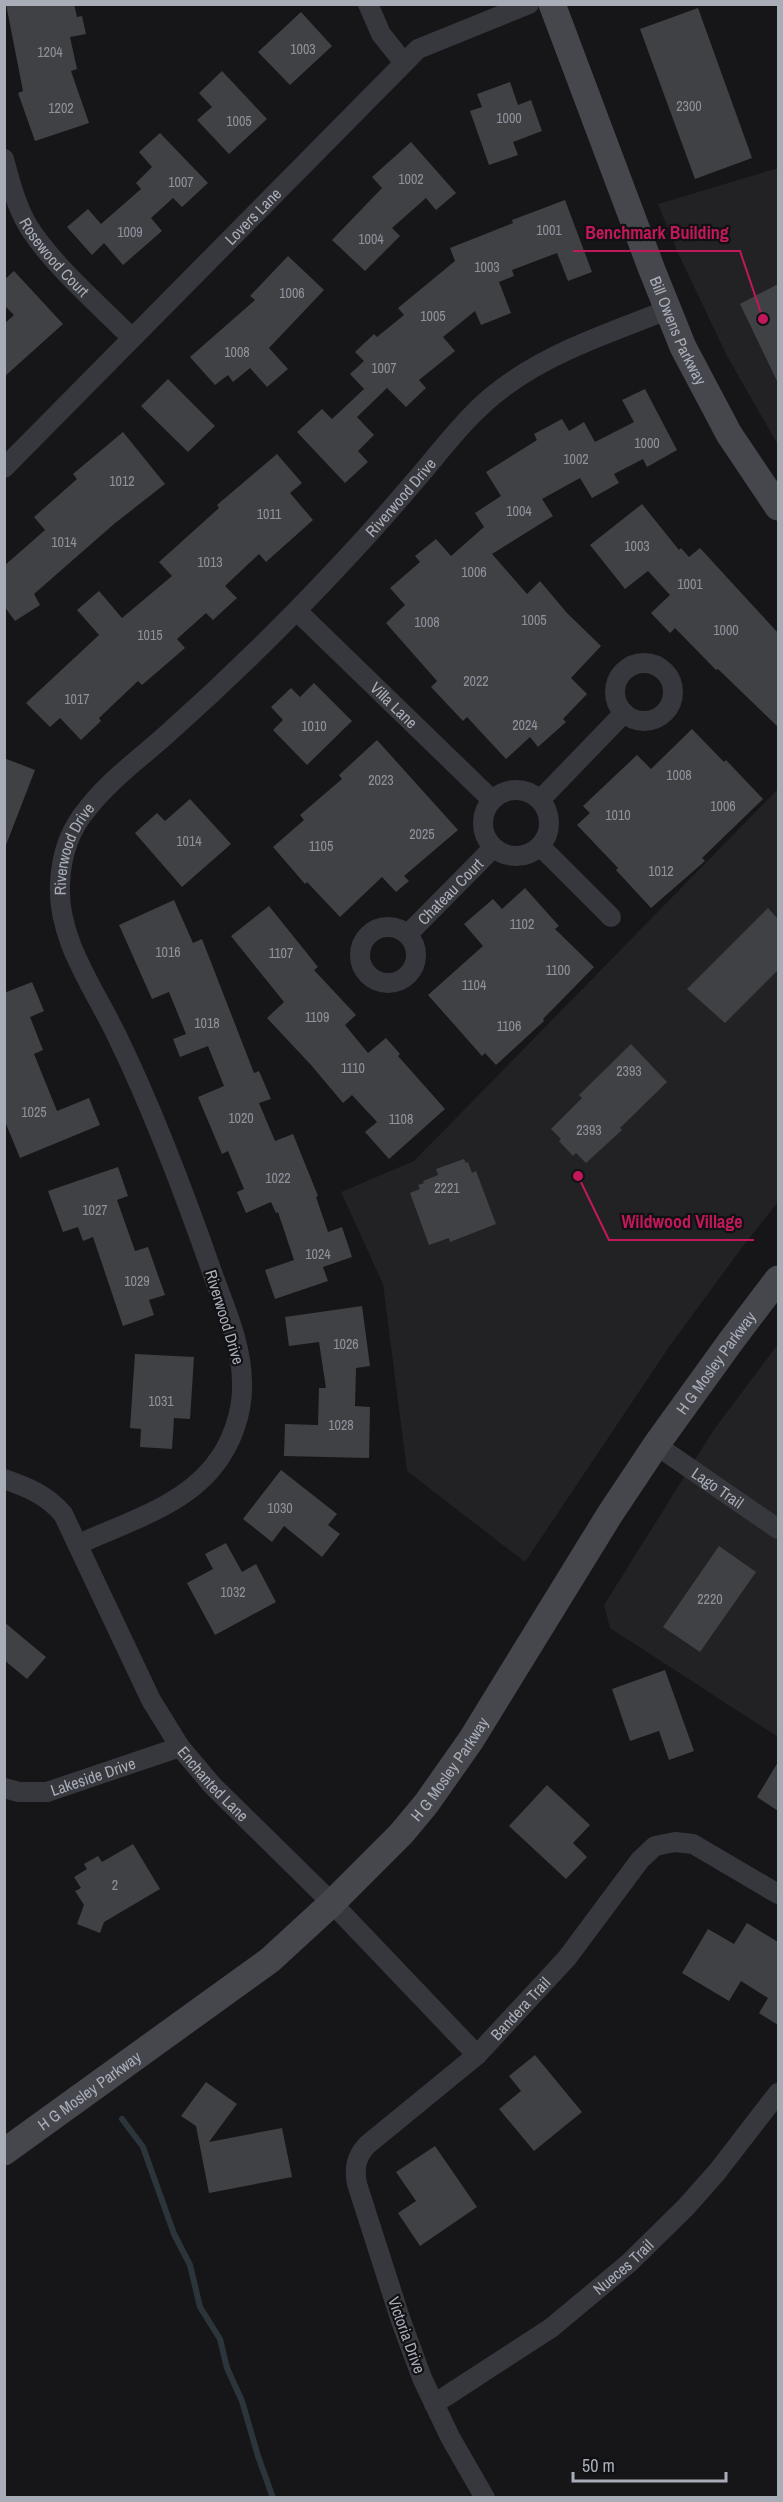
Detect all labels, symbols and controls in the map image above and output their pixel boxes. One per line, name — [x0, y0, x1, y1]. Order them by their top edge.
house number: 1003 — [290, 40, 316, 58]
house number: 1204 — [37, 43, 63, 61]
house number: 2300 — [676, 97, 702, 115]
house number: 1202 — [48, 99, 74, 117]
house number: 1000 — [496, 109, 522, 127]
house number: 1005 — [226, 112, 252, 130]
house number: 1002 — [398, 170, 424, 188]
house number: 1007 — [168, 173, 194, 191]
street label: Lovers Lane — [220, 183, 286, 250]
street label: Rosewood Court — [14, 213, 94, 302]
callout: Benchmark Building — [573, 215, 740, 251]
text: Benchmark Building — [585, 220, 729, 245]
house number: 1001 — [536, 221, 562, 239]
house number: 1009 — [117, 223, 143, 241]
house number: 1004 — [358, 230, 384, 248]
house number: 1003 — [474, 258, 500, 276]
street label: Bill Owens Parkway — [645, 273, 712, 389]
house number: 1006 — [279, 284, 305, 302]
house number: 1005 — [420, 307, 446, 325]
house number: 1008 — [224, 343, 250, 361]
house number: 1007 — [371, 359, 397, 377]
house number: 1000 — [634, 434, 660, 452]
house number: 1002 — [563, 450, 589, 468]
street label: Riverwood Drive — [360, 453, 441, 542]
house number: 1012 — [109, 472, 135, 490]
house number: 1004 — [506, 502, 532, 520]
house number: 1011 — [257, 505, 282, 523]
house number: 1014 — [51, 533, 77, 551]
house number: 1003 — [624, 537, 650, 555]
house number: 1013 — [197, 553, 223, 571]
house number: 1006 — [461, 563, 487, 581]
house number: 1001 — [677, 575, 703, 593]
house number: 1005 — [521, 611, 547, 629]
house number: 1008 — [414, 613, 440, 631]
house number: 1000 — [713, 621, 739, 639]
house number: 1015 — [137, 626, 163, 644]
house number: 2022 — [463, 672, 489, 690]
street label: Villa Lane — [365, 677, 422, 733]
house number: 1017 — [64, 690, 90, 708]
house number: 2024 — [512, 716, 538, 734]
house number: 1010 — [301, 717, 327, 735]
house number: 1008 — [666, 766, 692, 784]
house number: 2023 — [368, 771, 394, 789]
house number: 1006 — [710, 797, 736, 815]
street label: Riverwood Drive — [49, 798, 99, 895]
house number: 1010 — [605, 806, 631, 824]
house number: 2025 — [409, 825, 435, 843]
house number: 1014 — [176, 832, 202, 850]
house number: 1105 — [309, 837, 333, 855]
street label: Chateau Court — [412, 853, 488, 929]
house number: 1012 — [648, 862, 674, 880]
house number: 1102 — [510, 915, 534, 933]
house number: 1016 — [155, 943, 181, 961]
house number: 1107 — [269, 944, 293, 962]
house number: 1100 — [546, 961, 570, 979]
house number: 1104 — [462, 976, 487, 994]
house number: 1109 — [305, 1008, 329, 1026]
house number: 1018 — [194, 1014, 220, 1032]
house number: 1106 — [497, 1017, 521, 1035]
house number: 1110 — [341, 1059, 365, 1077]
house number: 2393 — [616, 1062, 642, 1080]
house number: 1025 — [21, 1103, 47, 1121]
house number: 1020 — [228, 1109, 254, 1127]
house number: 1108 — [389, 1110, 413, 1128]
house number: 2393 — [576, 1121, 602, 1139]
house number: 1022 — [265, 1169, 291, 1187]
house number: 2221 — [434, 1179, 460, 1197]
house number: 1027 — [82, 1201, 108, 1219]
callout: Wildwood Village — [609, 1204, 754, 1240]
text: Wildwood Village — [621, 1209, 743, 1234]
house number: 1024 — [305, 1245, 331, 1263]
street label: Riverwood Drive — [200, 1267, 250, 1367]
house number: 1029 — [124, 1272, 150, 1290]
street label: H G Mosley Parkway — [671, 1306, 761, 1419]
house number: 1026 — [333, 1335, 359, 1353]
house number: 1031 — [148, 1392, 174, 1410]
house number: 1028 — [328, 1416, 354, 1434]
street label: Lago Trail — [687, 1462, 748, 1513]
house number: 1030 — [267, 1499, 293, 1517]
house number: 1032 — [220, 1583, 246, 1601]
house number: 2220 — [697, 1590, 723, 1608]
street label: H G Mosley Parkway — [405, 1712, 494, 1826]
street label: Enchanted Lane — [173, 1741, 254, 1826]
street label: Lakeside Drive — [48, 1752, 138, 1801]
house number: 2 — [112, 1876, 118, 1894]
street label: Bandera Trail — [485, 1972, 555, 2045]
street label: H G Mosley Parkway — [33, 2045, 146, 2135]
street label: Nueces Trail — [588, 2234, 658, 2300]
street label: Victoria Drive — [383, 2294, 431, 2376]
scale bar — [573, 2445, 726, 2483]
text: 50 m — [582, 2453, 615, 2478]

